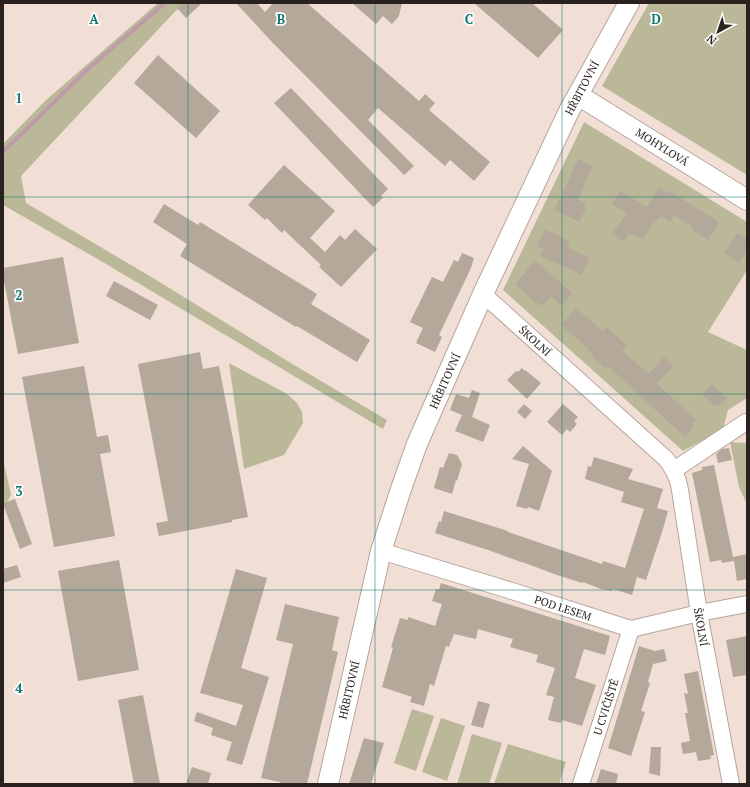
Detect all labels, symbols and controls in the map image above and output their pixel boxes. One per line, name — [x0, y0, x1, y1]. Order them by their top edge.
text: A — [89, 10, 99, 28]
text: B — [277, 10, 285, 28]
text: C — [465, 10, 473, 28]
text: D — [651, 10, 661, 28]
north arrow — [698, 12, 738, 52]
text: N — [703, 31, 719, 48]
street label: HŘBITOVNÍ — [562, 58, 602, 117]
text: 1 — [15, 89, 23, 107]
street label: MOHYLOVÁ — [633, 125, 692, 169]
text: 2 — [15, 286, 23, 304]
street label: ŠKOLNÍ — [516, 323, 554, 359]
street label: HŘBITOVNÍ — [427, 351, 464, 411]
text: 3 — [15, 482, 23, 500]
street label: POD LESEM — [533, 592, 594, 624]
street label: ŠKOLNÍ — [691, 607, 711, 647]
street label: HŘBITOVNÍ — [336, 659, 363, 720]
street label: U CVIČIŠTĚ — [590, 677, 622, 737]
text: 4 — [15, 679, 23, 697]

